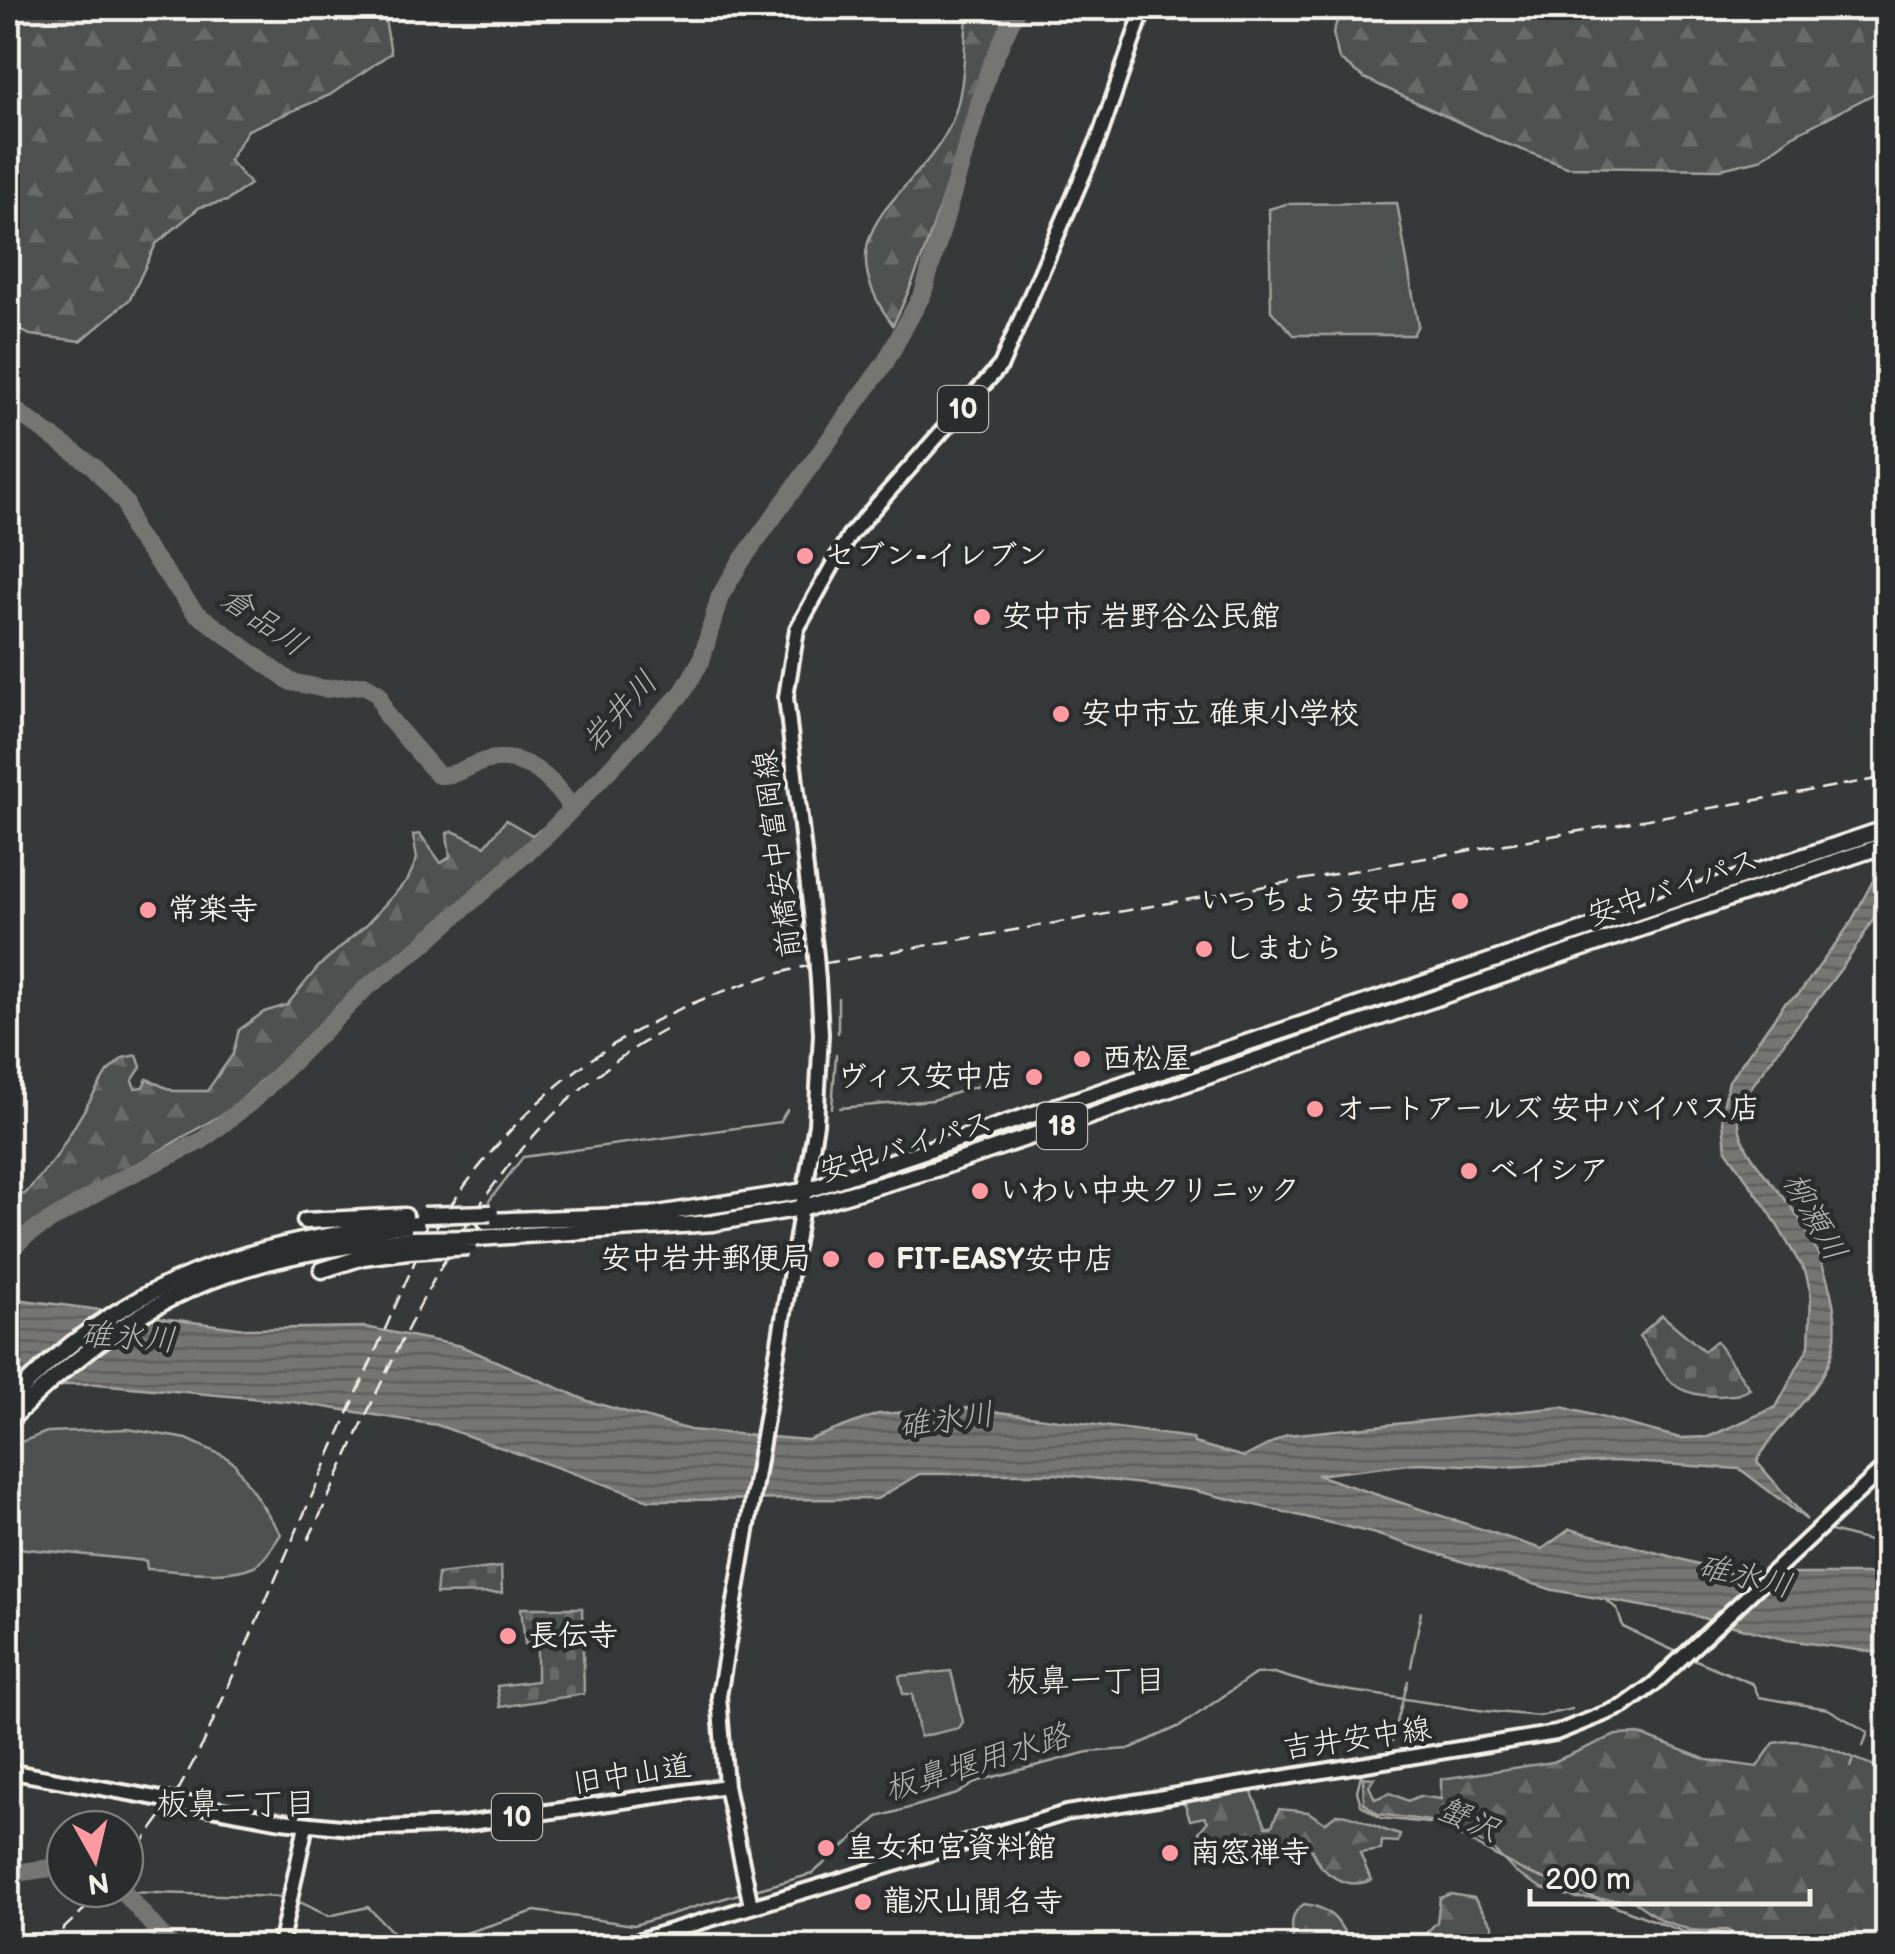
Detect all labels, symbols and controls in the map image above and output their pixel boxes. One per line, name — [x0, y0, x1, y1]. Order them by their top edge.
road number: 10 — [938, 386, 988, 432]
place label: セブン-イレブン — [825, 538, 1047, 574]
marker: セブン-イレブン — [794, 545, 816, 567]
water label: 倉品川 — [212, 578, 314, 666]
place label: 安中市 岩野谷公民館 — [1002, 599, 1280, 635]
marker: 安中市 岩野谷公民館 — [971, 606, 993, 628]
water label: 岩井川 — [573, 663, 667, 761]
place label: 安中市立 碓東小学校 — [1081, 696, 1359, 732]
marker: 安中市立 碓東小学校 — [1050, 703, 1072, 725]
street label: 前橋安中富岡線 — [747, 748, 809, 960]
street label: 安中バイパス — [1582, 842, 1764, 934]
place label: いっちょう安中店 — [1200, 883, 1440, 919]
marker: いっちょう安中店 — [1449, 890, 1471, 912]
place label: 常楽寺 — [168, 892, 258, 928]
marker: 常楽寺 — [137, 899, 159, 921]
place label: しまむら — [1224, 931, 1344, 967]
marker: しまむら — [1193, 938, 1215, 960]
place label: 西松屋 — [1102, 1041, 1192, 1077]
marker: 西松屋 — [1071, 1048, 1093, 1070]
place label: ヴィス安中店 — [837, 1059, 1014, 1095]
marker: ヴィス安中店 — [1023, 1066, 1045, 1088]
place label: オートアールズ 安中バイパス店 — [1335, 1091, 1760, 1127]
marker: オートアールズ 安中バイパス店 — [1304, 1098, 1326, 1120]
road number: 18 — [1037, 1103, 1087, 1149]
street label: 安中バイパス — [815, 1104, 997, 1190]
place label: ベイシア — [1489, 1153, 1609, 1189]
marker: ベイシア — [1458, 1160, 1480, 1182]
water label: 柳瀬川 — [1774, 1166, 1854, 1268]
place label: いわい中央クリニック — [1000, 1173, 1300, 1209]
marker: いわい中央クリニック — [969, 1180, 991, 1202]
place label: 安中岩井郵便局 — [601, 1241, 811, 1277]
place label: FIT-EASY安中店 — [896, 1242, 1114, 1278]
marker: 安中岩井郵便局 — [820, 1248, 842, 1270]
marker: FIT-EASY安中店 — [865, 1249, 887, 1271]
water label: 碓氷川 — [79, 1315, 177, 1361]
water label: 碓氷川 — [896, 1395, 996, 1447]
water label: 碓氷川 — [1694, 1547, 1796, 1607]
place label: 長伝寺 — [528, 1618, 618, 1654]
marker: 長伝寺 — [497, 1625, 519, 1647]
district label: 板鼻一丁目 — [1006, 1662, 1166, 1701]
street label: 吉井安中線 — [1280, 1711, 1434, 1767]
water label: 板鼻堰用水路 — [879, 1716, 1076, 1810]
street label: 旧中山道 — [570, 1748, 694, 1802]
district label: 板鼻二丁目 — [156, 1785, 316, 1824]
water label: 蟹沢 — [1431, 1789, 1506, 1851]
road number: 10 — [492, 1794, 542, 1840]
north arrow — [45, 1809, 145, 1909]
place label: 皇女和宮資料館 — [846, 1830, 1056, 1866]
place label: 南窓禅寺 — [1190, 1835, 1310, 1871]
marker: 皇女和宮資料館 — [815, 1837, 837, 1859]
marker: 南窓禅寺 — [1159, 1842, 1181, 1864]
scale bar — [1530, 1844, 1810, 1906]
text: 200 m — [1545, 1862, 1631, 1898]
text: N — [86, 1864, 111, 1900]
place label: 龍沢山聞名寺 — [883, 1884, 1063, 1920]
marker: 龍沢山聞名寺 — [852, 1891, 874, 1913]

